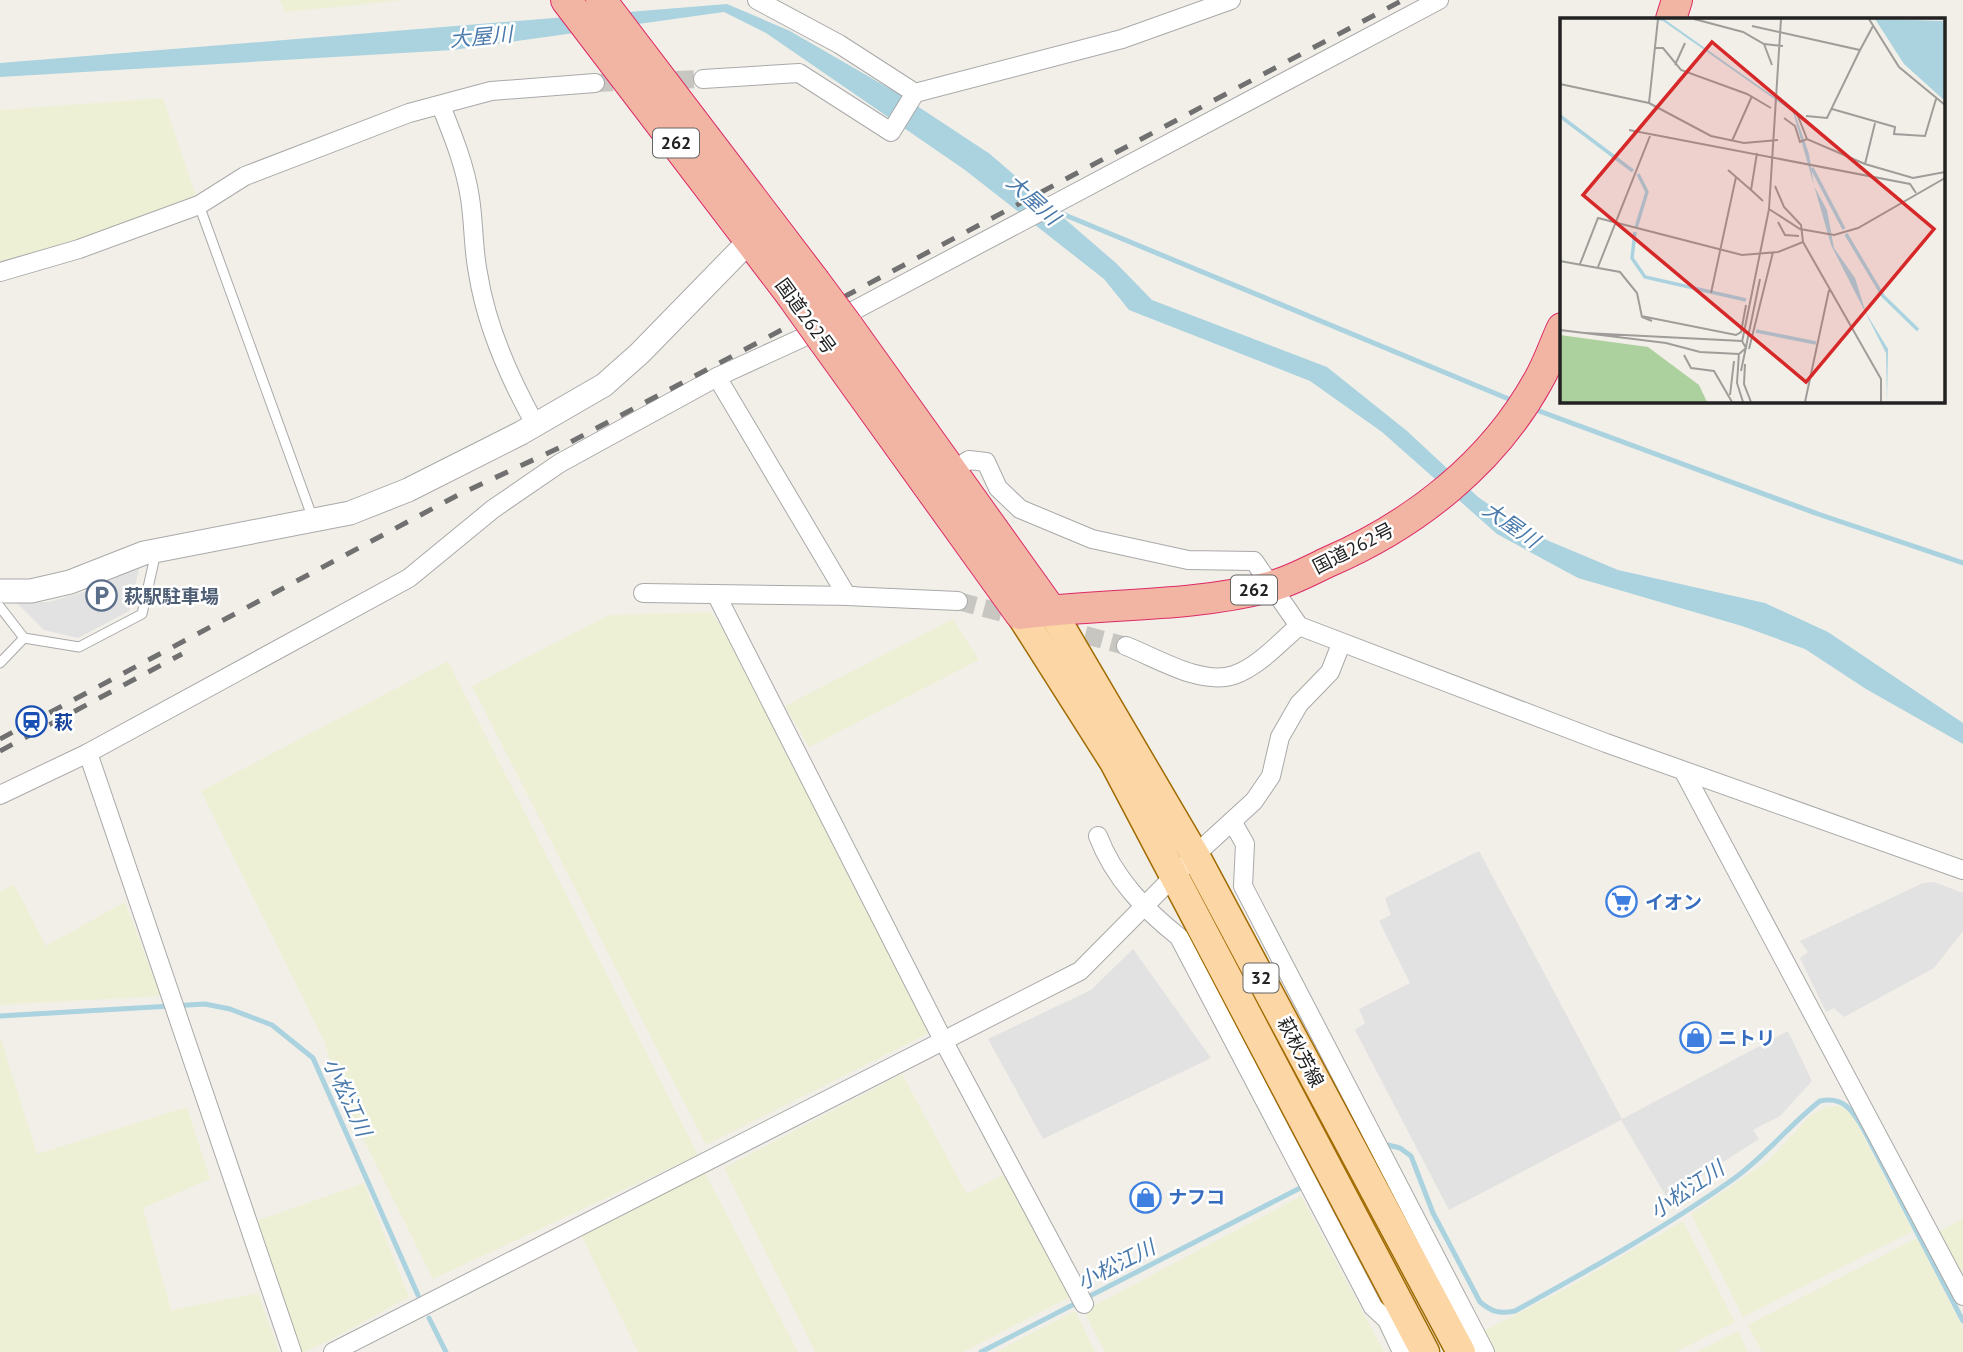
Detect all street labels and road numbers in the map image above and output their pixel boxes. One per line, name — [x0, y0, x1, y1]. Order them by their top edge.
road number: 262 — [653, 128, 699, 158]
street label: 国道262号 — [770, 273, 842, 359]
street label: 国道262号 — [1308, 517, 1398, 579]
road number: 262 — [1231, 576, 1277, 604]
road number: 32 — [1244, 964, 1278, 993]
street label: 萩秋芳線 — [1273, 1013, 1329, 1091]

